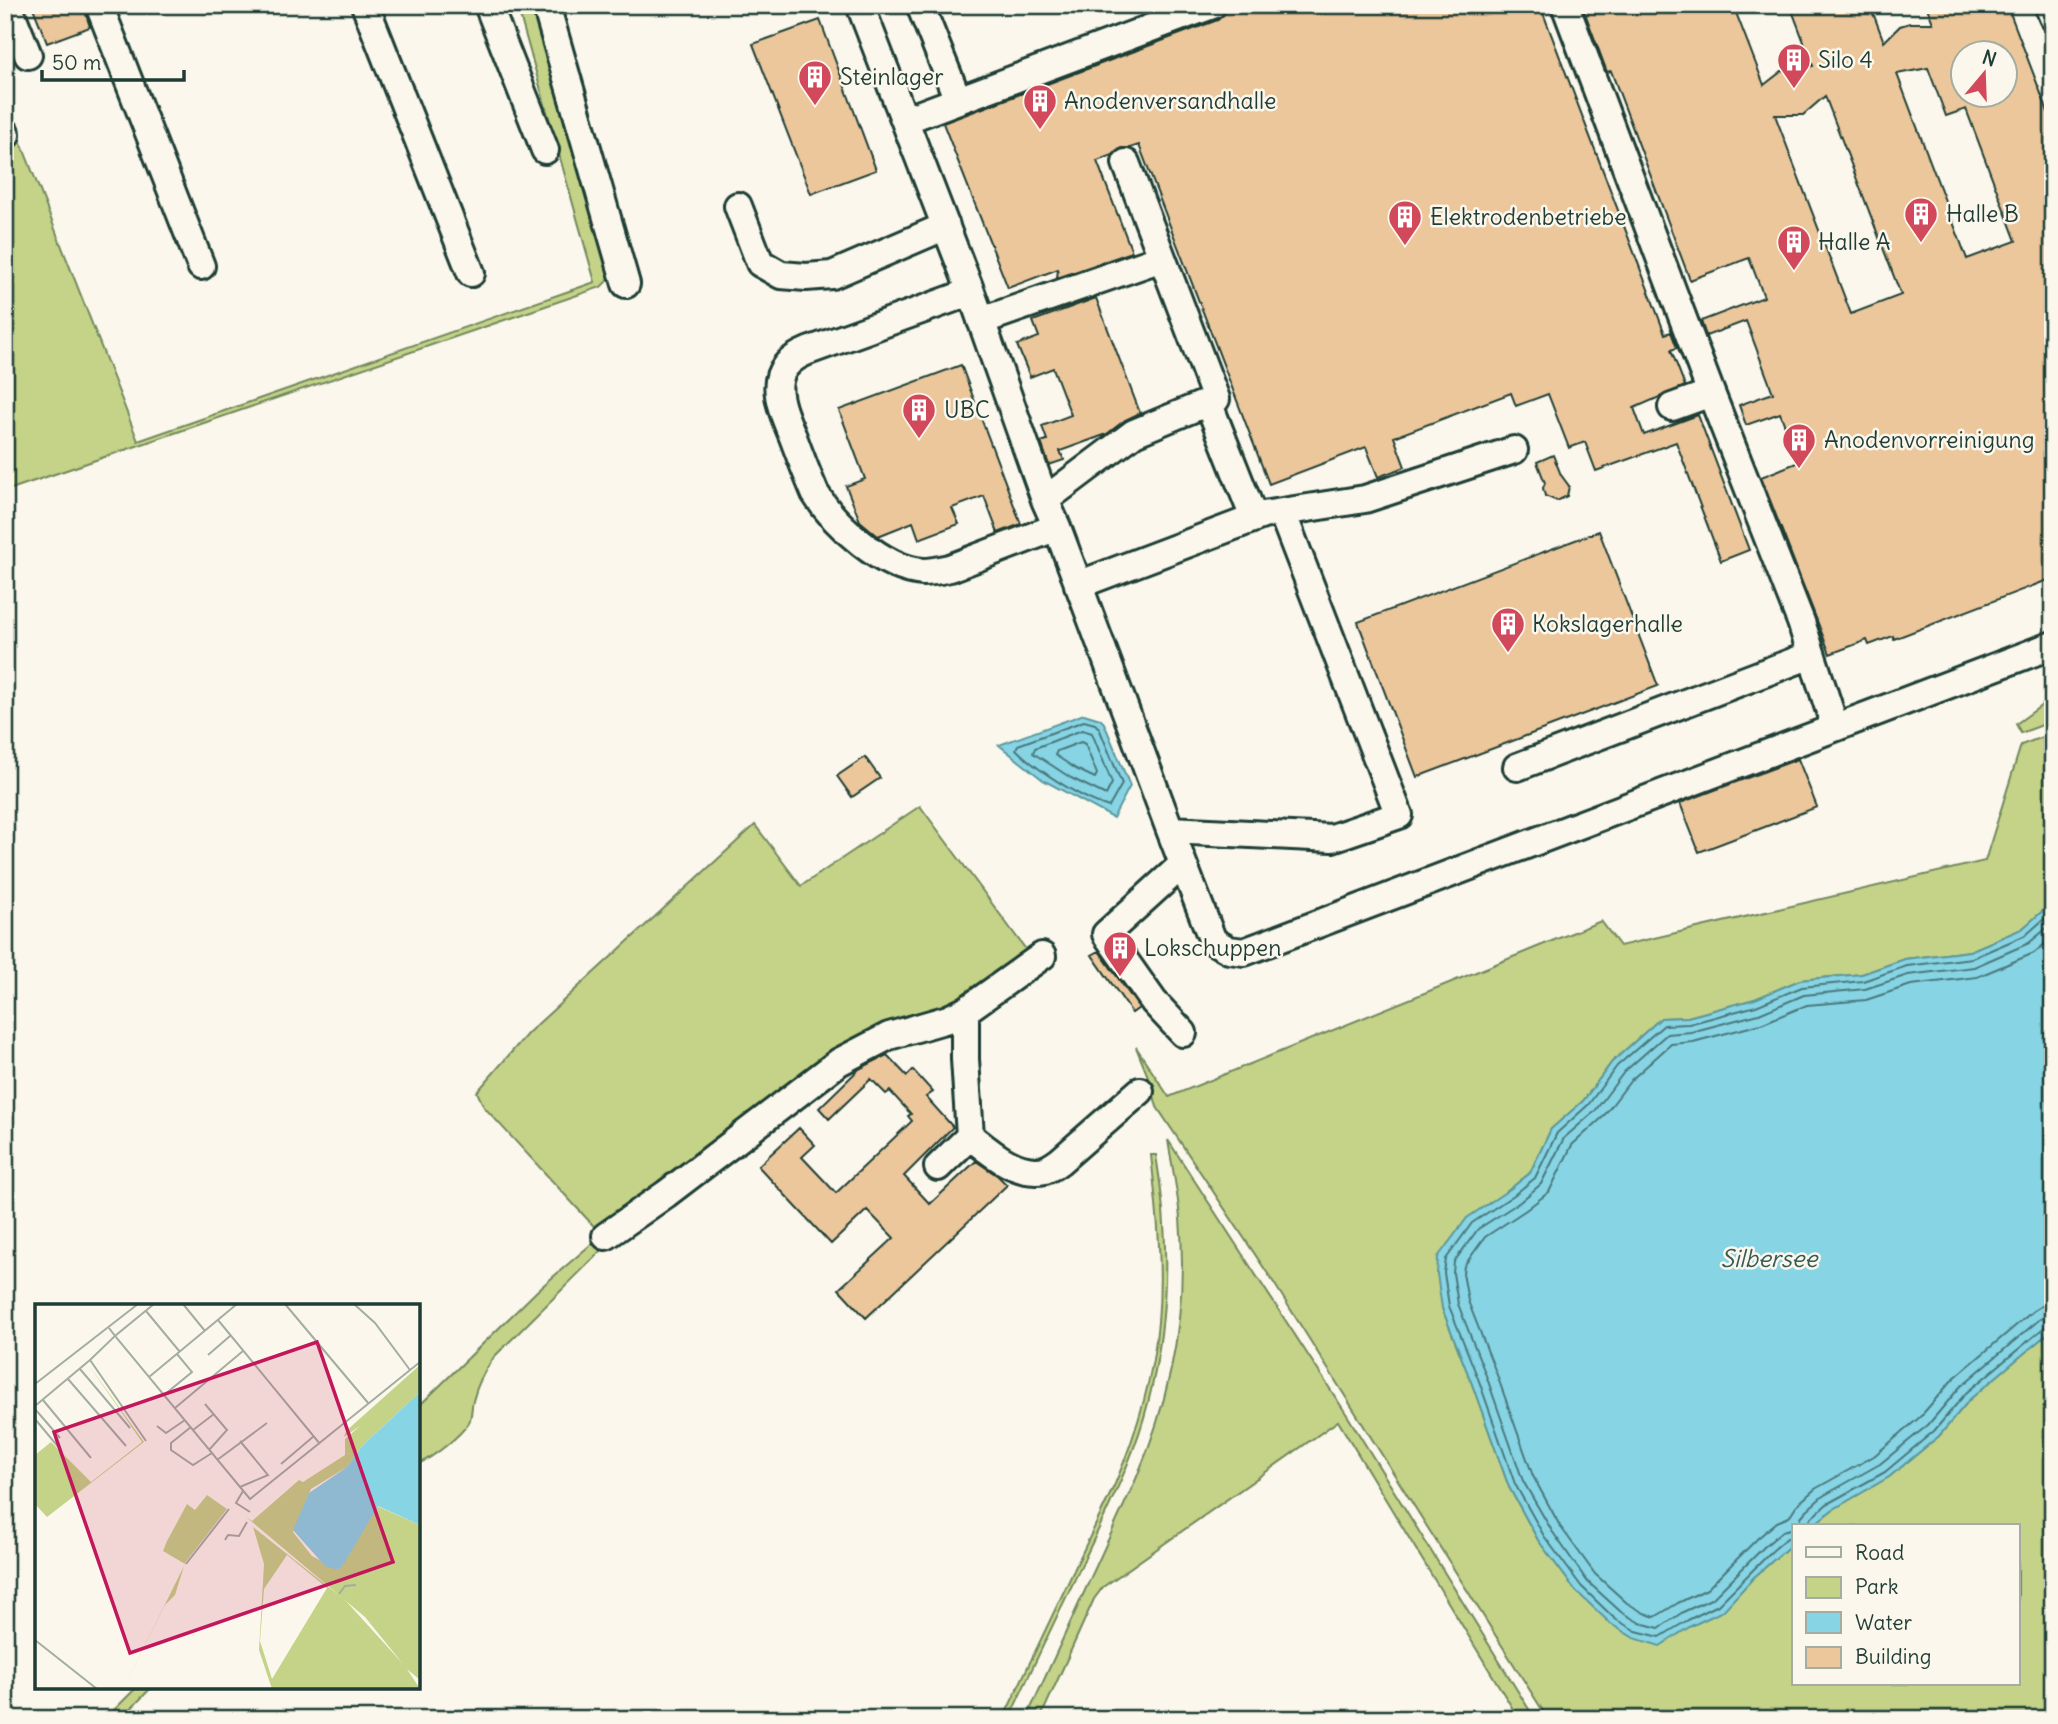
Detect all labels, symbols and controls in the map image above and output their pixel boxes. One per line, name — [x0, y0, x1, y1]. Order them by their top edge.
scale bar — [42, 38, 184, 82]
north arrow — [1950, 38, 2020, 108]
building icon: Silo 4 — [1775, 41, 1813, 90]
text: N — [1979, 44, 2000, 71]
place label: Silo 4 — [1818, 45, 1873, 74]
text: 50 m — [52, 49, 101, 76]
building icon: Steinlager — [796, 58, 834, 107]
place label: Steinlager — [840, 62, 944, 91]
building icon: Anodenversandhalle — [1021, 82, 1059, 131]
place label: Anodenversandhalle — [1064, 86, 1276, 115]
building icon: Halle B — [1902, 195, 1940, 244]
building icon: Elektrodenbetriebe — [1386, 198, 1424, 247]
place label: Halle B — [1946, 199, 2019, 228]
place label: Elektrodenbetriebe — [1430, 202, 1627, 231]
building icon: Halle A — [1775, 223, 1813, 272]
place label: Halle A — [1818, 227, 1891, 256]
building icon: UBC — [900, 391, 938, 440]
place label: UBC — [944, 395, 990, 424]
building icon: Anodenvorreinigung — [1780, 421, 1818, 470]
place label: Anodenvorreinigung — [1824, 425, 2035, 454]
building icon: Kokslagerhalle — [1489, 605, 1527, 654]
place label: Kokslagerhalle — [1532, 609, 1683, 638]
building icon: Lokschuppen — [1101, 929, 1139, 978]
place label: Lokschuppen — [1144, 933, 1282, 962]
water label: Silbersee — [1721, 1243, 1819, 1273]
inset map — [35, 1304, 420, 1689]
legend — [1792, 1524, 2020, 1686]
text: Road — [1855, 1539, 1904, 1566]
text: Park — [1855, 1573, 1898, 1600]
text: Water — [1855, 1609, 1913, 1636]
text: Building — [1855, 1643, 1931, 1670]

